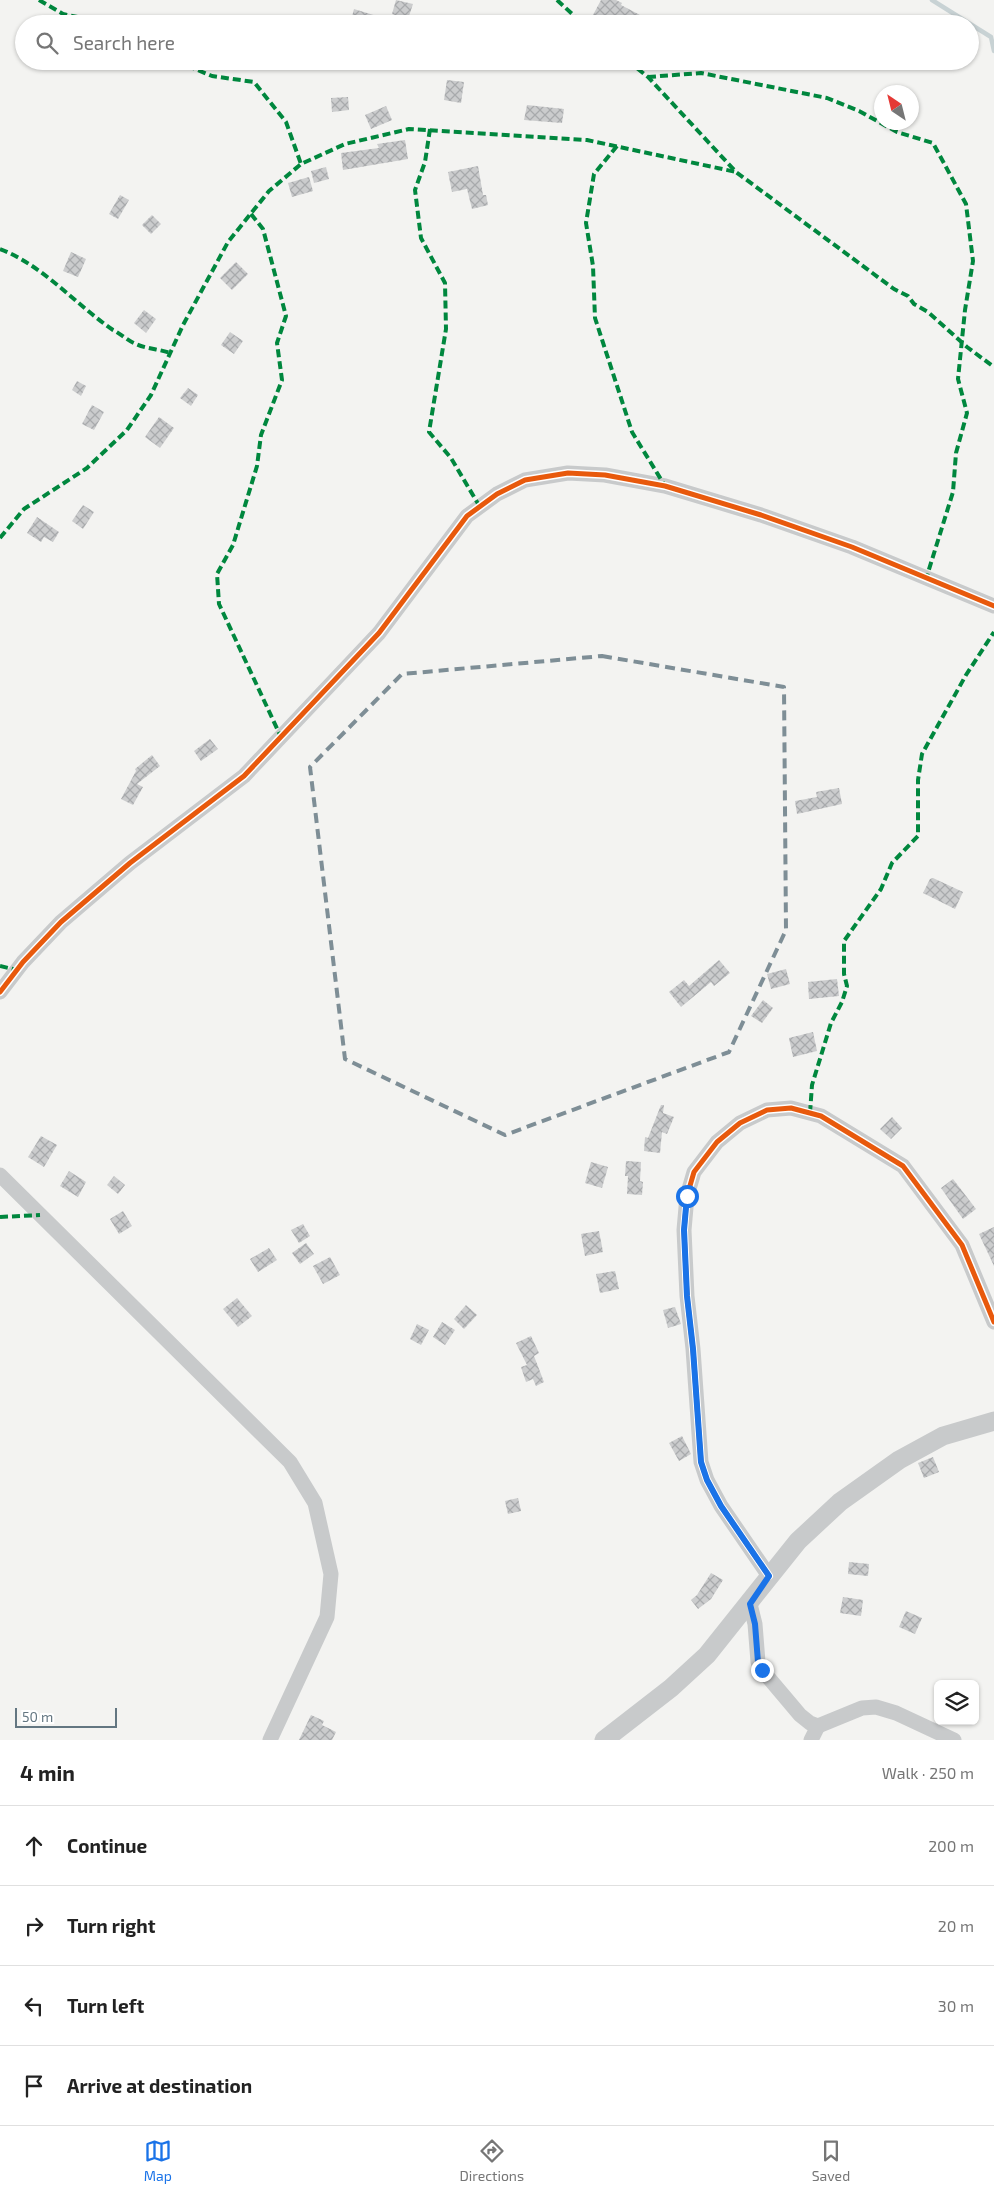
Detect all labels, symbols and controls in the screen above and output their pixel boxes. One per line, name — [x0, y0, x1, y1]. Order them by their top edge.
search box — [15, 15, 979, 70]
icon: search — [33, 29, 61, 57]
text: Search here — [73, 31, 175, 54]
north arrow — [874, 85, 919, 130]
route start — [676, 1185, 699, 1208]
route end — [751, 1659, 774, 1682]
map controls — [934, 1680, 979, 1725]
button: layers — [934, 1680, 979, 1725]
scale bar — [15, 1705, 118, 1728]
text: 50 m — [22, 1708, 53, 1725]
text: 4 min — [20, 1760, 75, 1785]
text: Walk · 250 m — [882, 1763, 974, 1782]
icon: ahead — [20, 1832, 48, 1860]
text: Continue — [67, 1834, 147, 1857]
text: 200 m — [928, 1836, 974, 1855]
icon: right — [20, 1912, 48, 1940]
text: Turn right — [67, 1914, 155, 1937]
text: 20 m — [938, 1916, 974, 1935]
icon: left — [20, 1992, 48, 2020]
text: Turn left — [67, 1994, 144, 2017]
text: 30 m — [938, 1996, 974, 2015]
icon: arrive — [20, 2072, 48, 2100]
text: Arrive at destination — [67, 2074, 252, 2097]
tab: Map — [144, 2137, 172, 2184]
tab: Directions — [460, 2137, 524, 2184]
tab: Saved — [812, 2137, 850, 2184]

